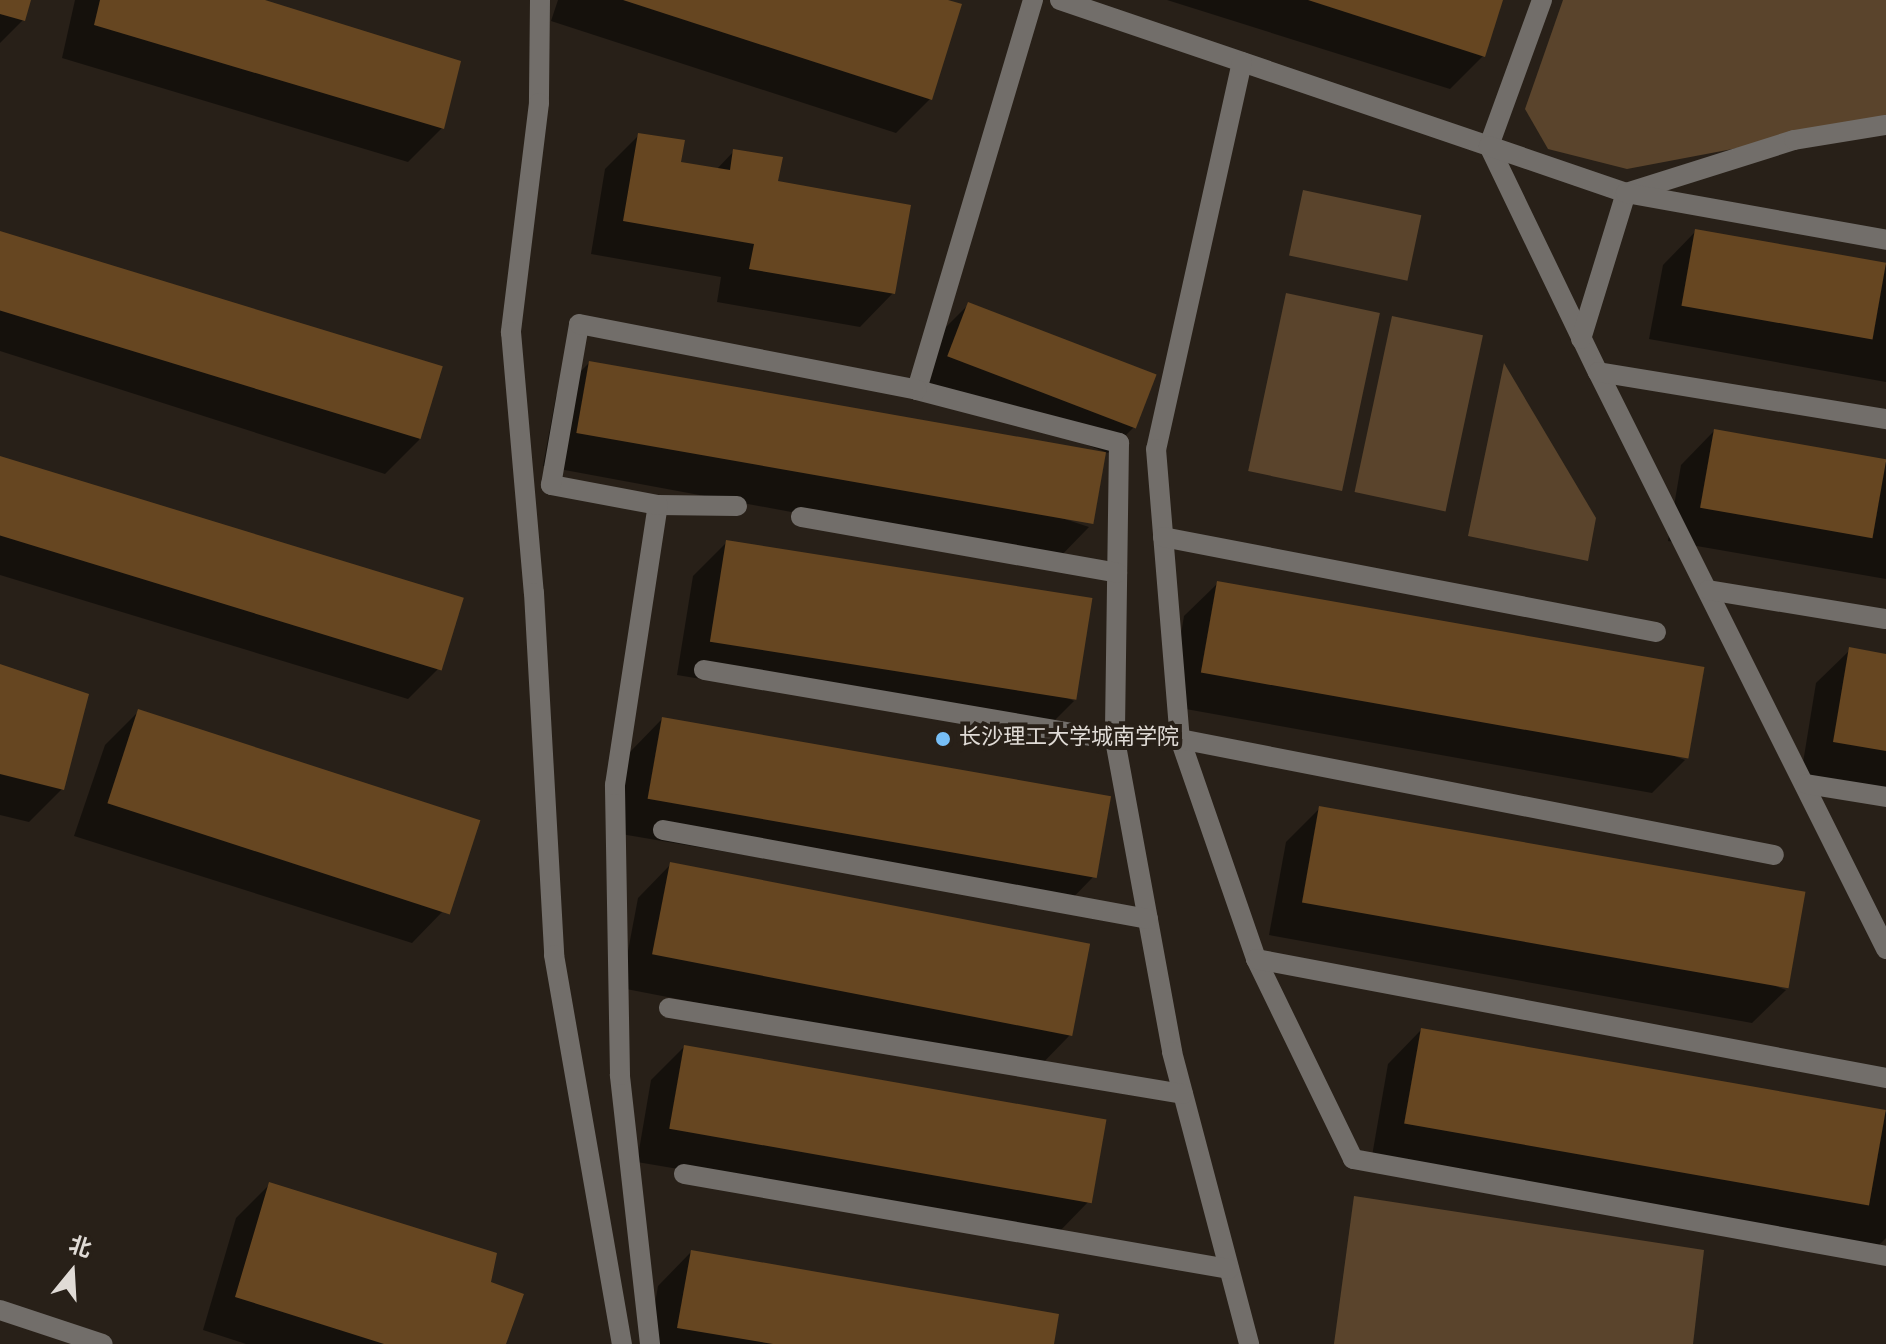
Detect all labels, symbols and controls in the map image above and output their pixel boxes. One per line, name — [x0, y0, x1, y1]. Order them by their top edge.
place label: 长沙理工大学城南学院 — [959, 726, 1179, 752]
marker: 长沙理工大学城南学院 — [934, 730, 952, 748]
north arrow — [32, 1232, 112, 1312]
text: 北 — [65, 1232, 94, 1265]

